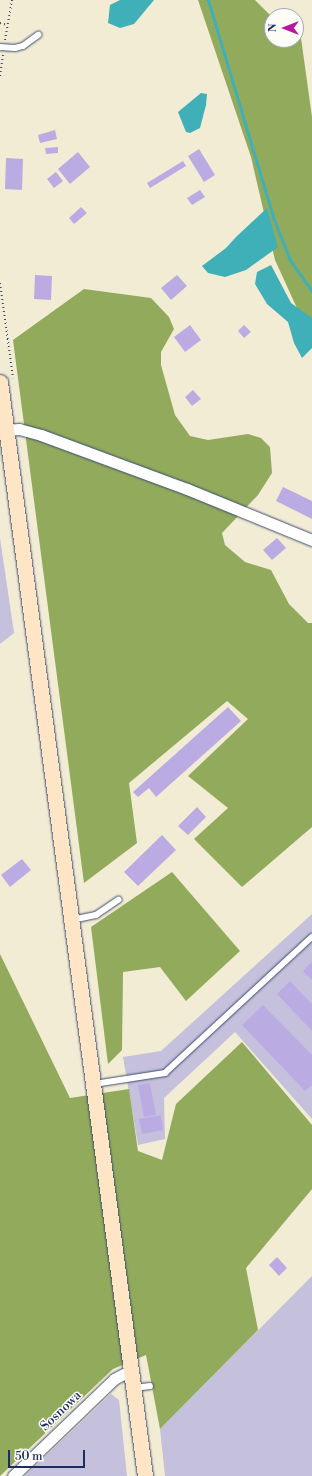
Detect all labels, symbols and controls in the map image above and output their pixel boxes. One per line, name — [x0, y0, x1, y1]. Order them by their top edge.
north arrow — [264, 8, 304, 48]
text: N — [266, 24, 280, 32]
street label: Sosnowa — [37, 1388, 85, 1434]
scale bar — [10, 1442, 87, 1468]
text: 50 m — [15, 1449, 43, 1464]

